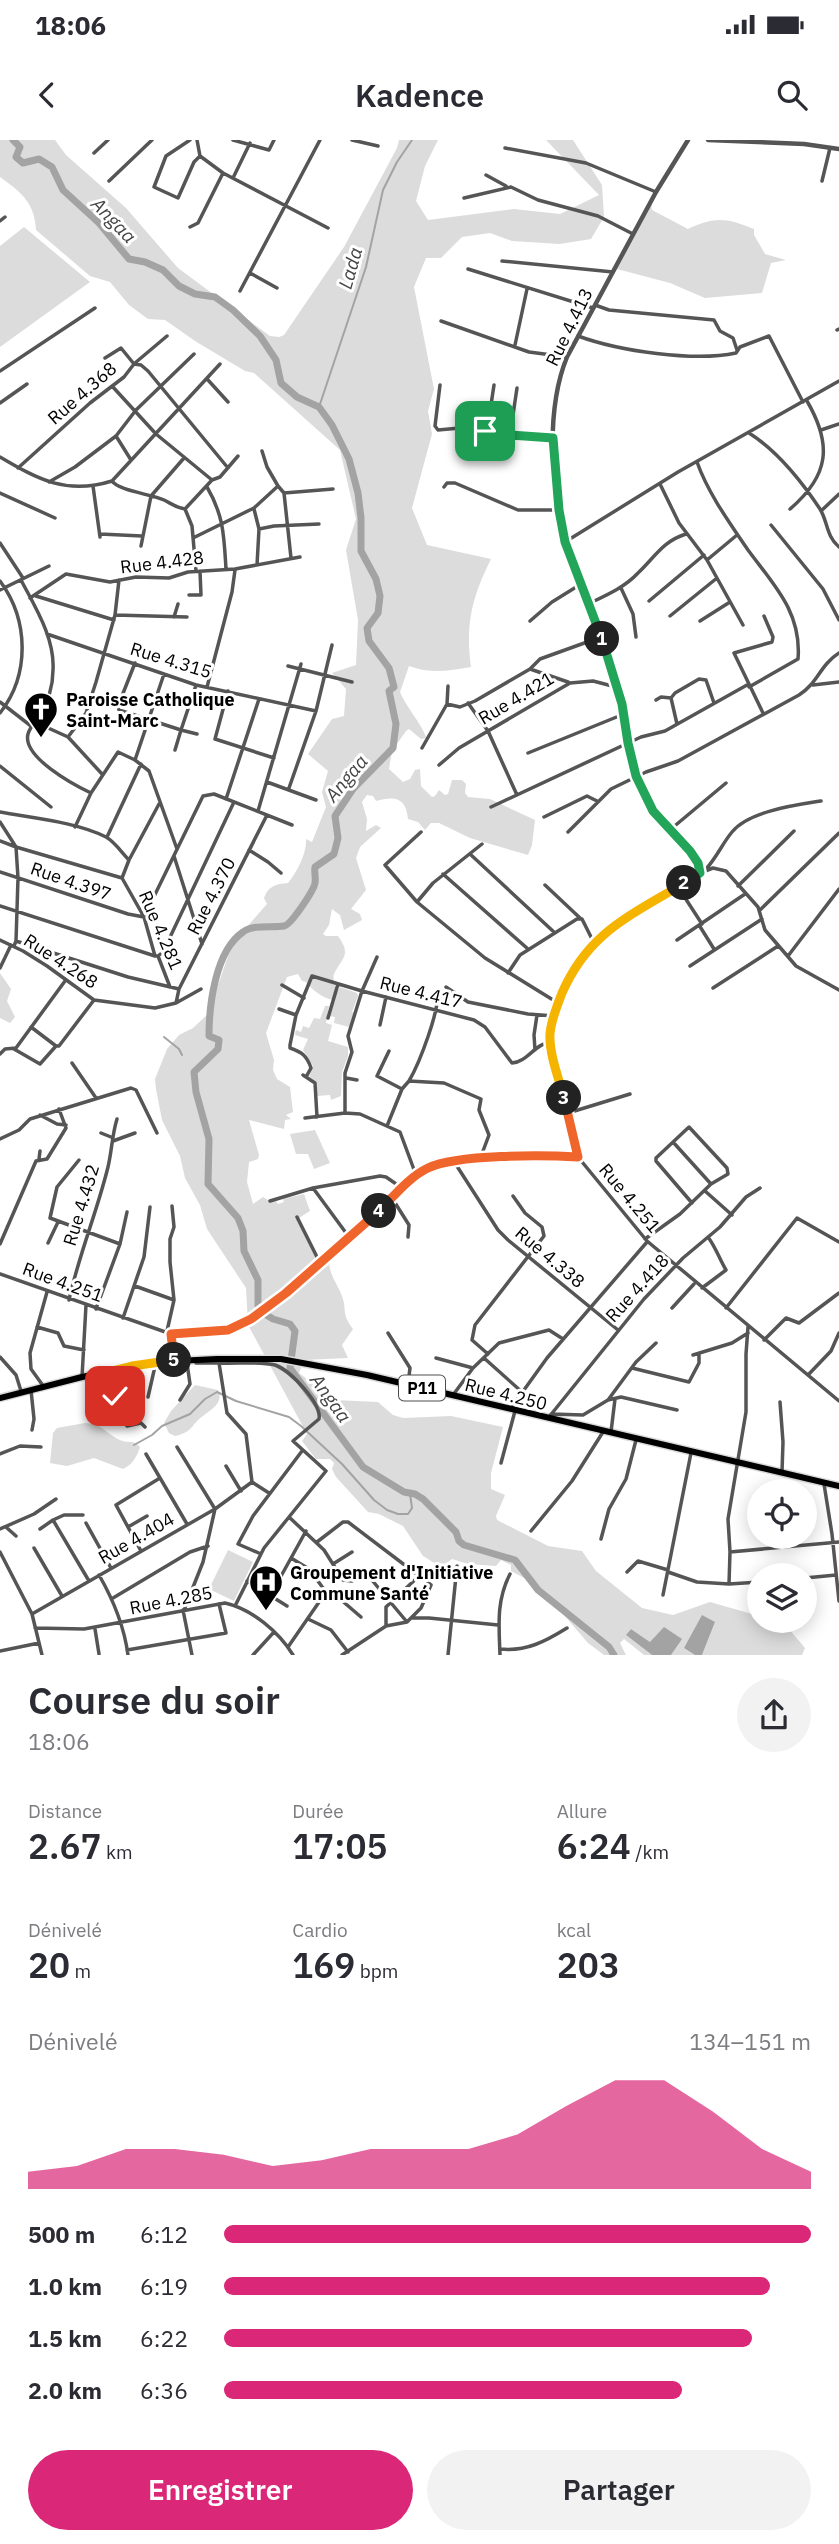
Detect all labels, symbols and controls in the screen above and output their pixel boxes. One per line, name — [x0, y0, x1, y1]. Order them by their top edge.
text: 18:06 — [35, 8, 106, 42]
text: Kadence — [355, 74, 484, 116]
icon: back — [28, 76, 66, 114]
icon: search — [773, 76, 811, 114]
water label: Angaa — [86, 191, 142, 248]
water label: Lada — [333, 244, 367, 292]
street label: Rue 4.413 — [540, 284, 598, 370]
street label: Rue 4.368 — [43, 357, 121, 429]
pin — [455, 401, 515, 461]
icon: arrive — [466, 412, 504, 450]
street label: Rue 4.428 — [119, 545, 205, 579]
pin: 1 — [584, 622, 620, 656]
text: 1 — [596, 626, 607, 650]
street label: Rue 4.315 — [127, 637, 215, 683]
street label: Rue 4.421 — [474, 667, 558, 729]
place label: Paroisse Catholique Saint-Marc — [66, 688, 235, 732]
church icon: Paroisse Catholique Saint-Marc — [22, 690, 60, 739]
water label: Angaa — [319, 749, 373, 807]
street label: Rue 4.370 — [182, 853, 240, 939]
street label: Rue 4.397 — [28, 856, 114, 906]
pin: 2 — [666, 866, 702, 900]
text: 2 — [678, 870, 689, 894]
street label: Rue 4.281 — [134, 887, 188, 973]
street label: Rue 4.268 — [20, 928, 102, 994]
street label: Rue 4.417 — [377, 971, 465, 1013]
pin: 3 — [546, 1080, 582, 1116]
text: 3 — [558, 1085, 569, 1109]
street label: Rue 4.251 — [594, 1158, 666, 1238]
street label: Rue 4.432 — [58, 1161, 104, 1249]
pin: 4 — [362, 1194, 396, 1228]
text: 4 — [373, 1198, 384, 1222]
street label: Rue 4.338 — [510, 1221, 590, 1293]
street label: Rue 4.418 — [600, 1249, 674, 1327]
street label: Rue 4.251 — [20, 1257, 106, 1307]
pin: 5 — [156, 1342, 192, 1378]
text: 5 — [168, 1347, 179, 1371]
pin — [85, 1366, 145, 1426]
water label: Angaa — [305, 1368, 357, 1427]
street label: Rue 4.250 — [462, 1373, 550, 1415]
road number: P11 — [399, 1376, 445, 1400]
icon: check — [96, 1377, 134, 1415]
map controls — [747, 1479, 817, 1633]
button: locate — [747, 1479, 817, 1549]
street label: Rue 4.404 — [94, 1507, 178, 1569]
place label: Groupement d'Initiative Commune Santé — [290, 1561, 493, 1605]
hospital icon: Groupement d'Initiative Commune Santé — [247, 1563, 285, 1612]
button: layers — [747, 1563, 817, 1633]
street label: Rue 4.285 — [128, 1581, 214, 1619]
text: Course du soir — [28, 1675, 280, 1724]
button: share — [737, 1678, 811, 1752]
text: 18:06 — [28, 1726, 90, 1756]
text: Distance — [28, 1799, 102, 1823]
text: Durée — [292, 1799, 344, 1823]
text: Allure — [557, 1799, 607, 1823]
text: 2.67 — [28, 1823, 101, 1869]
text: 17:05 — [292, 1823, 388, 1869]
text: 6:24 — [557, 1823, 631, 1869]
text: km — [101, 1840, 133, 1864]
text: /km — [631, 1840, 669, 1864]
text: Dénivelé — [28, 1918, 102, 1942]
text: Cardio — [292, 1918, 348, 1942]
text: kcal — [557, 1918, 591, 1942]
text: 20 — [28, 1942, 70, 1988]
text: 169 — [292, 1942, 355, 1988]
text: 203 — [557, 1942, 620, 1988]
text: m — [70, 1959, 91, 1983]
text: bpm — [355, 1959, 398, 1983]
text: Dénivelé — [28, 2026, 118, 2056]
text: 134–151 m — [689, 2026, 811, 2056]
text: 500 m — [28, 2219, 95, 2249]
text: 6:12 — [140, 2219, 188, 2249]
text: 1.0 km — [28, 2271, 102, 2301]
text: 6:19 — [140, 2271, 188, 2301]
text: 1.5 km — [28, 2323, 102, 2353]
text: 6:22 — [140, 2323, 188, 2353]
text: 2.0 km — [28, 2375, 102, 2405]
text: 6:36 — [140, 2375, 188, 2405]
button: Enregistrer — [28, 2450, 413, 2530]
button: Partager — [427, 2450, 811, 2530]

